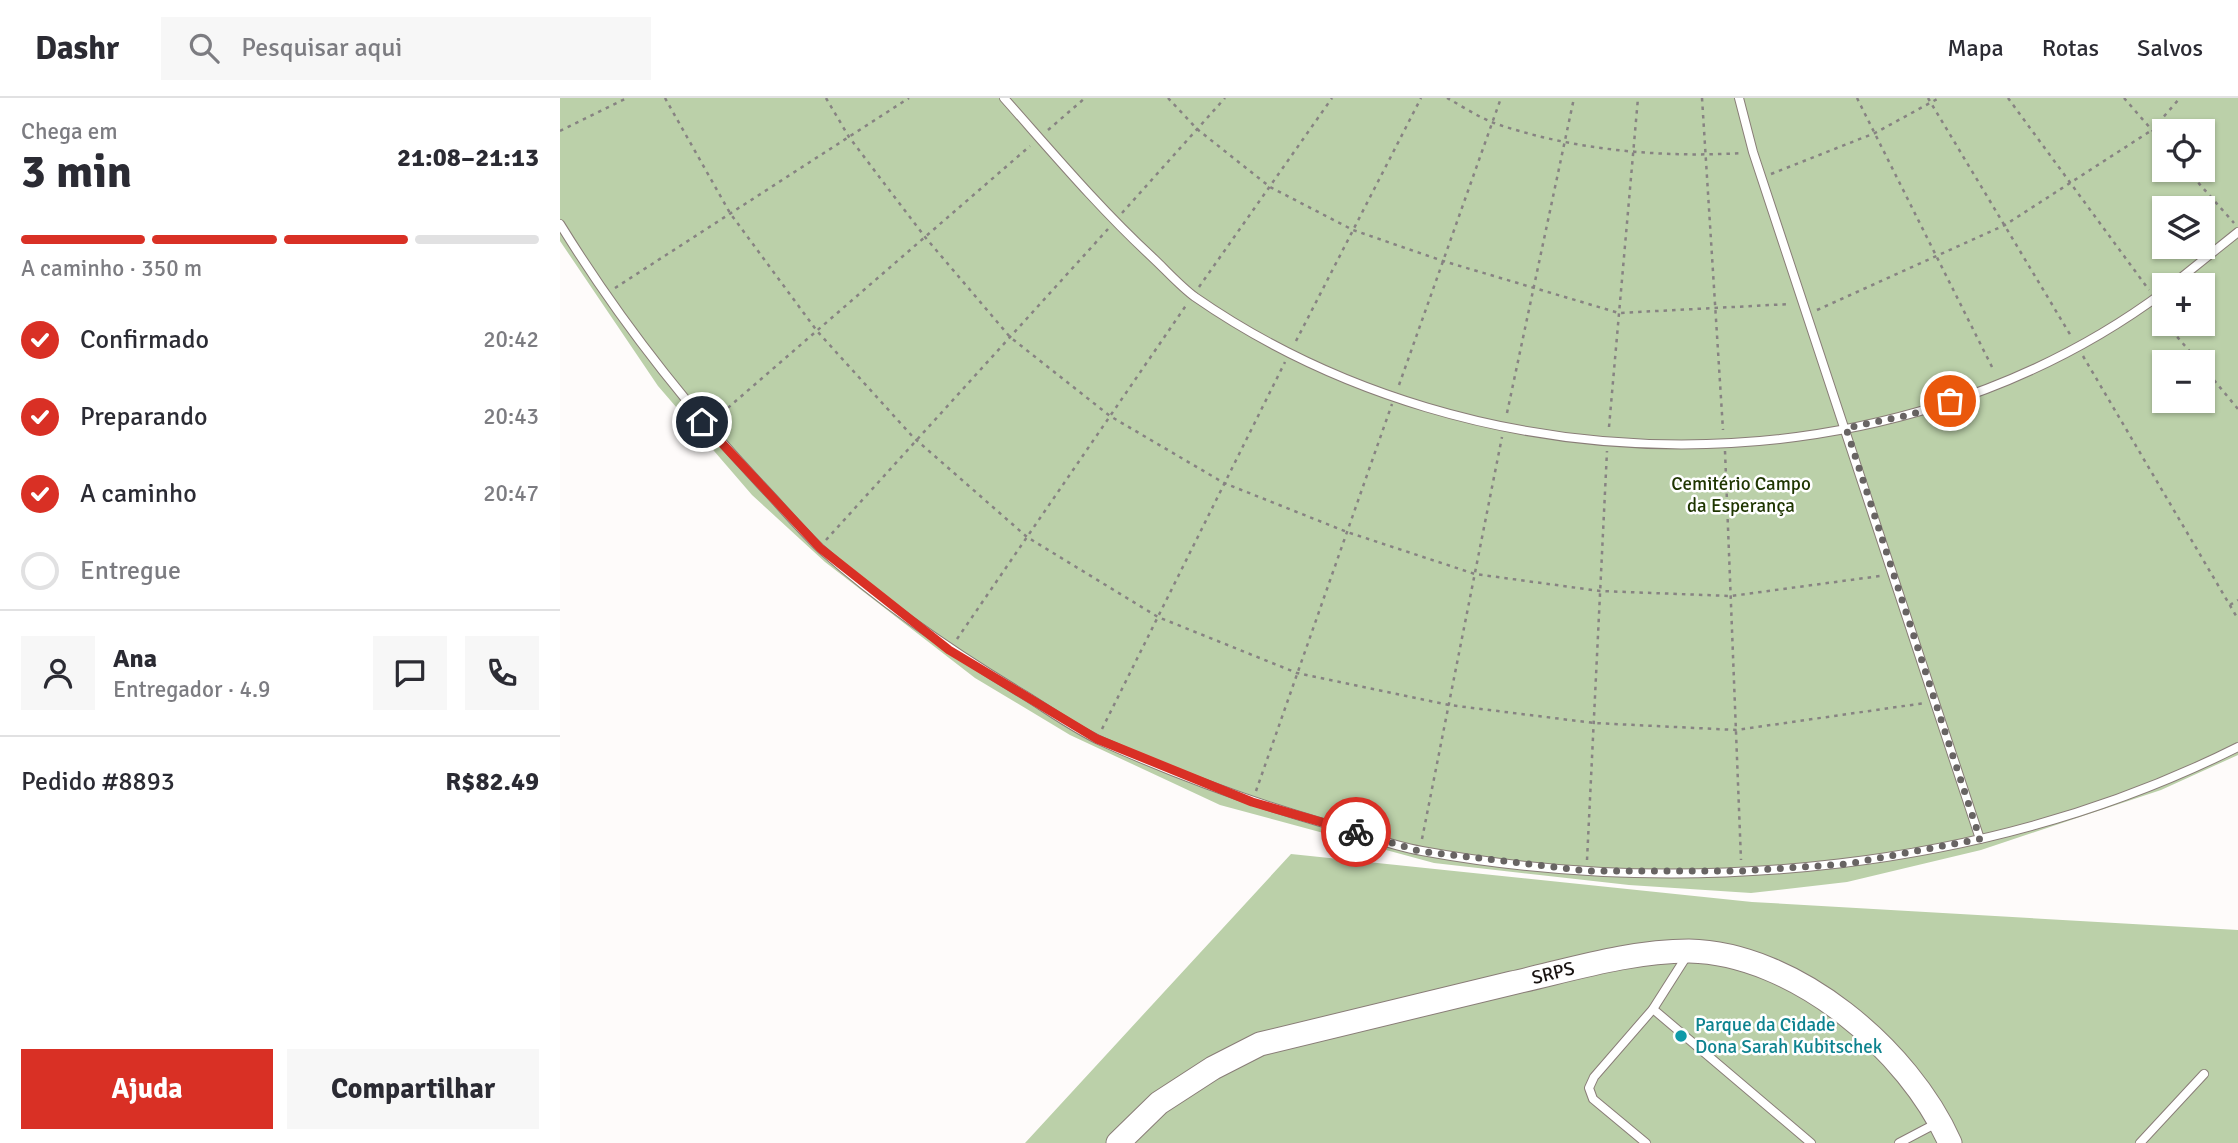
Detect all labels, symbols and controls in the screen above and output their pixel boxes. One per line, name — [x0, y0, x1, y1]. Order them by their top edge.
search box — [161, 17, 651, 80]
text: Dashr — [35, 28, 119, 69]
icon: search — [185, 29, 223, 67]
text: Pesquisar aqui — [241, 32, 402, 64]
text: Mapa — [1947, 33, 2004, 63]
text: Rotas — [2042, 33, 2099, 63]
text: Salvos — [2137, 33, 2203, 63]
text: Chega em — [21, 117, 118, 146]
map controls — [2152, 119, 2215, 413]
button: locate — [2152, 119, 2215, 182]
text: 21:08–21:13 — [397, 142, 539, 174]
text: 3 min — [21, 144, 132, 200]
button: layers — [2152, 196, 2215, 259]
text: A caminho · 350 m — [21, 254, 202, 283]
button: + — [2152, 273, 2215, 336]
icon: check — [21, 321, 59, 359]
text: Confirmado — [80, 324, 209, 356]
text: 20:42 — [483, 325, 539, 354]
button: − — [2152, 350, 2215, 413]
pin — [1920, 371, 1980, 431]
icon: bag — [1931, 382, 1969, 420]
pin — [672, 392, 732, 452]
icon: check — [21, 398, 59, 436]
text: Preparando — [80, 401, 207, 433]
text: 20:43 — [483, 402, 539, 431]
icon: home — [683, 403, 721, 441]
park label: Cemitério Campo da Esperança — [1671, 472, 1811, 518]
icon: check — [21, 475, 59, 513]
text: A caminho — [80, 478, 197, 510]
text: 20:47 — [483, 479, 539, 508]
text: Entregue — [80, 555, 181, 587]
button: person — [21, 636, 95, 710]
button: chat — [373, 636, 447, 710]
button: phone — [465, 636, 539, 710]
text: Ana — [113, 643, 157, 675]
text: Entregador · 4.9 — [113, 675, 271, 704]
text: Pedido #8893 — [21, 766, 175, 798]
text: R$82.49 — [445, 766, 539, 798]
courier — [1321, 797, 1391, 867]
icon: bike — [1337, 813, 1375, 851]
street label: SRPS — [1529, 956, 1577, 990]
place label: Parque da Cidade Dona Sarah Kubitschek — [1695, 1013, 1883, 1059]
marker: Parque da Cidade Dona Sarah Kubitschek — [1673, 1028, 1689, 1044]
button: Ajuda — [21, 1049, 273, 1129]
button: Compartilhar — [287, 1049, 539, 1129]

